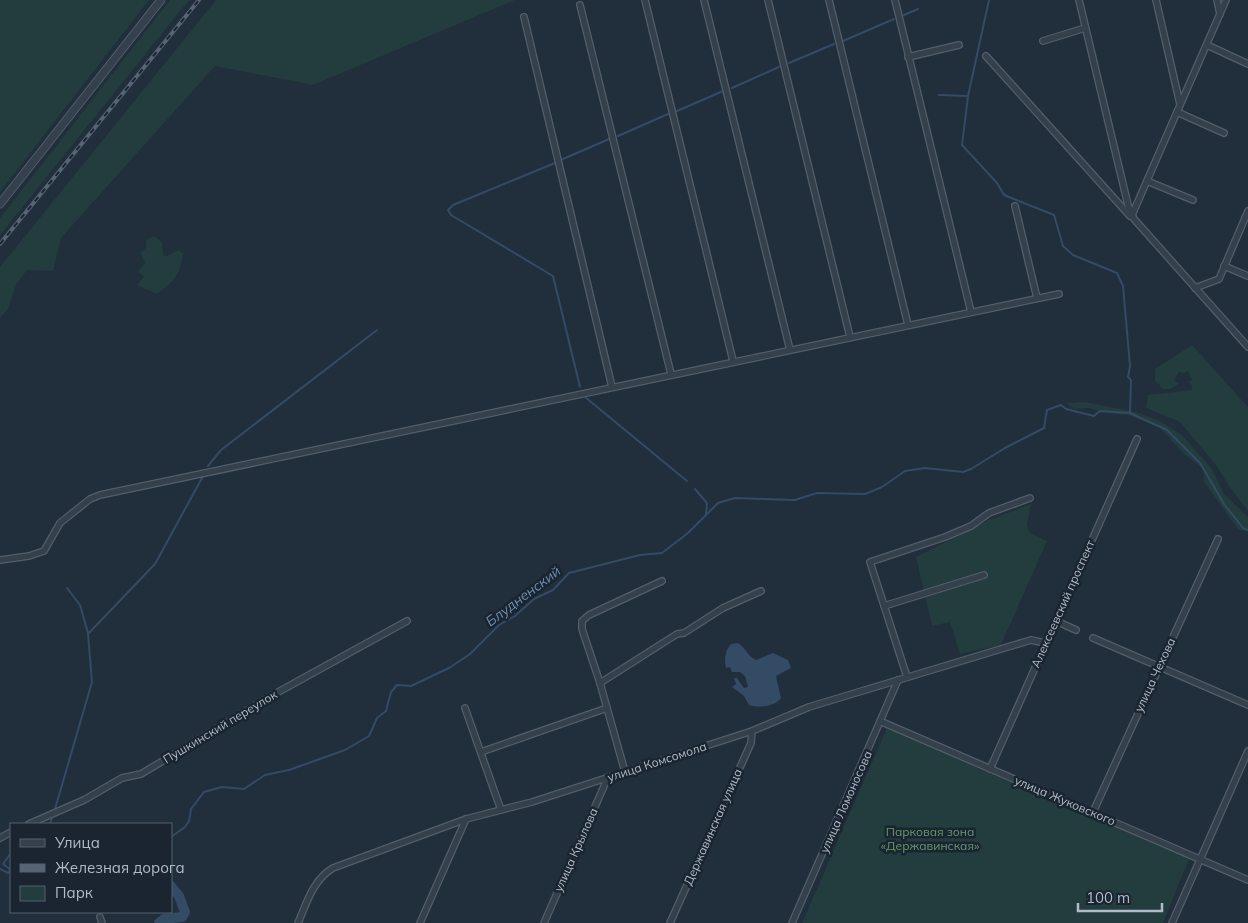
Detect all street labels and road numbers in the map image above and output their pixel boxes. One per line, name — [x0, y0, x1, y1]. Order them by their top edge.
street label: Алексеевский проспект — [1028, 537, 1098, 670]
street label: улица Чехова — [1131, 635, 1178, 714]
street label: Пушкинский переулок — [160, 686, 280, 767]
street label: улица Комсомола — [605, 738, 708, 785]
street label: улица Ломоносова — [816, 748, 875, 855]
street label: Державинская улица — [680, 766, 745, 887]
street label: улица Жуковского — [1012, 772, 1118, 829]
street label: улица Крылова — [550, 806, 601, 894]

